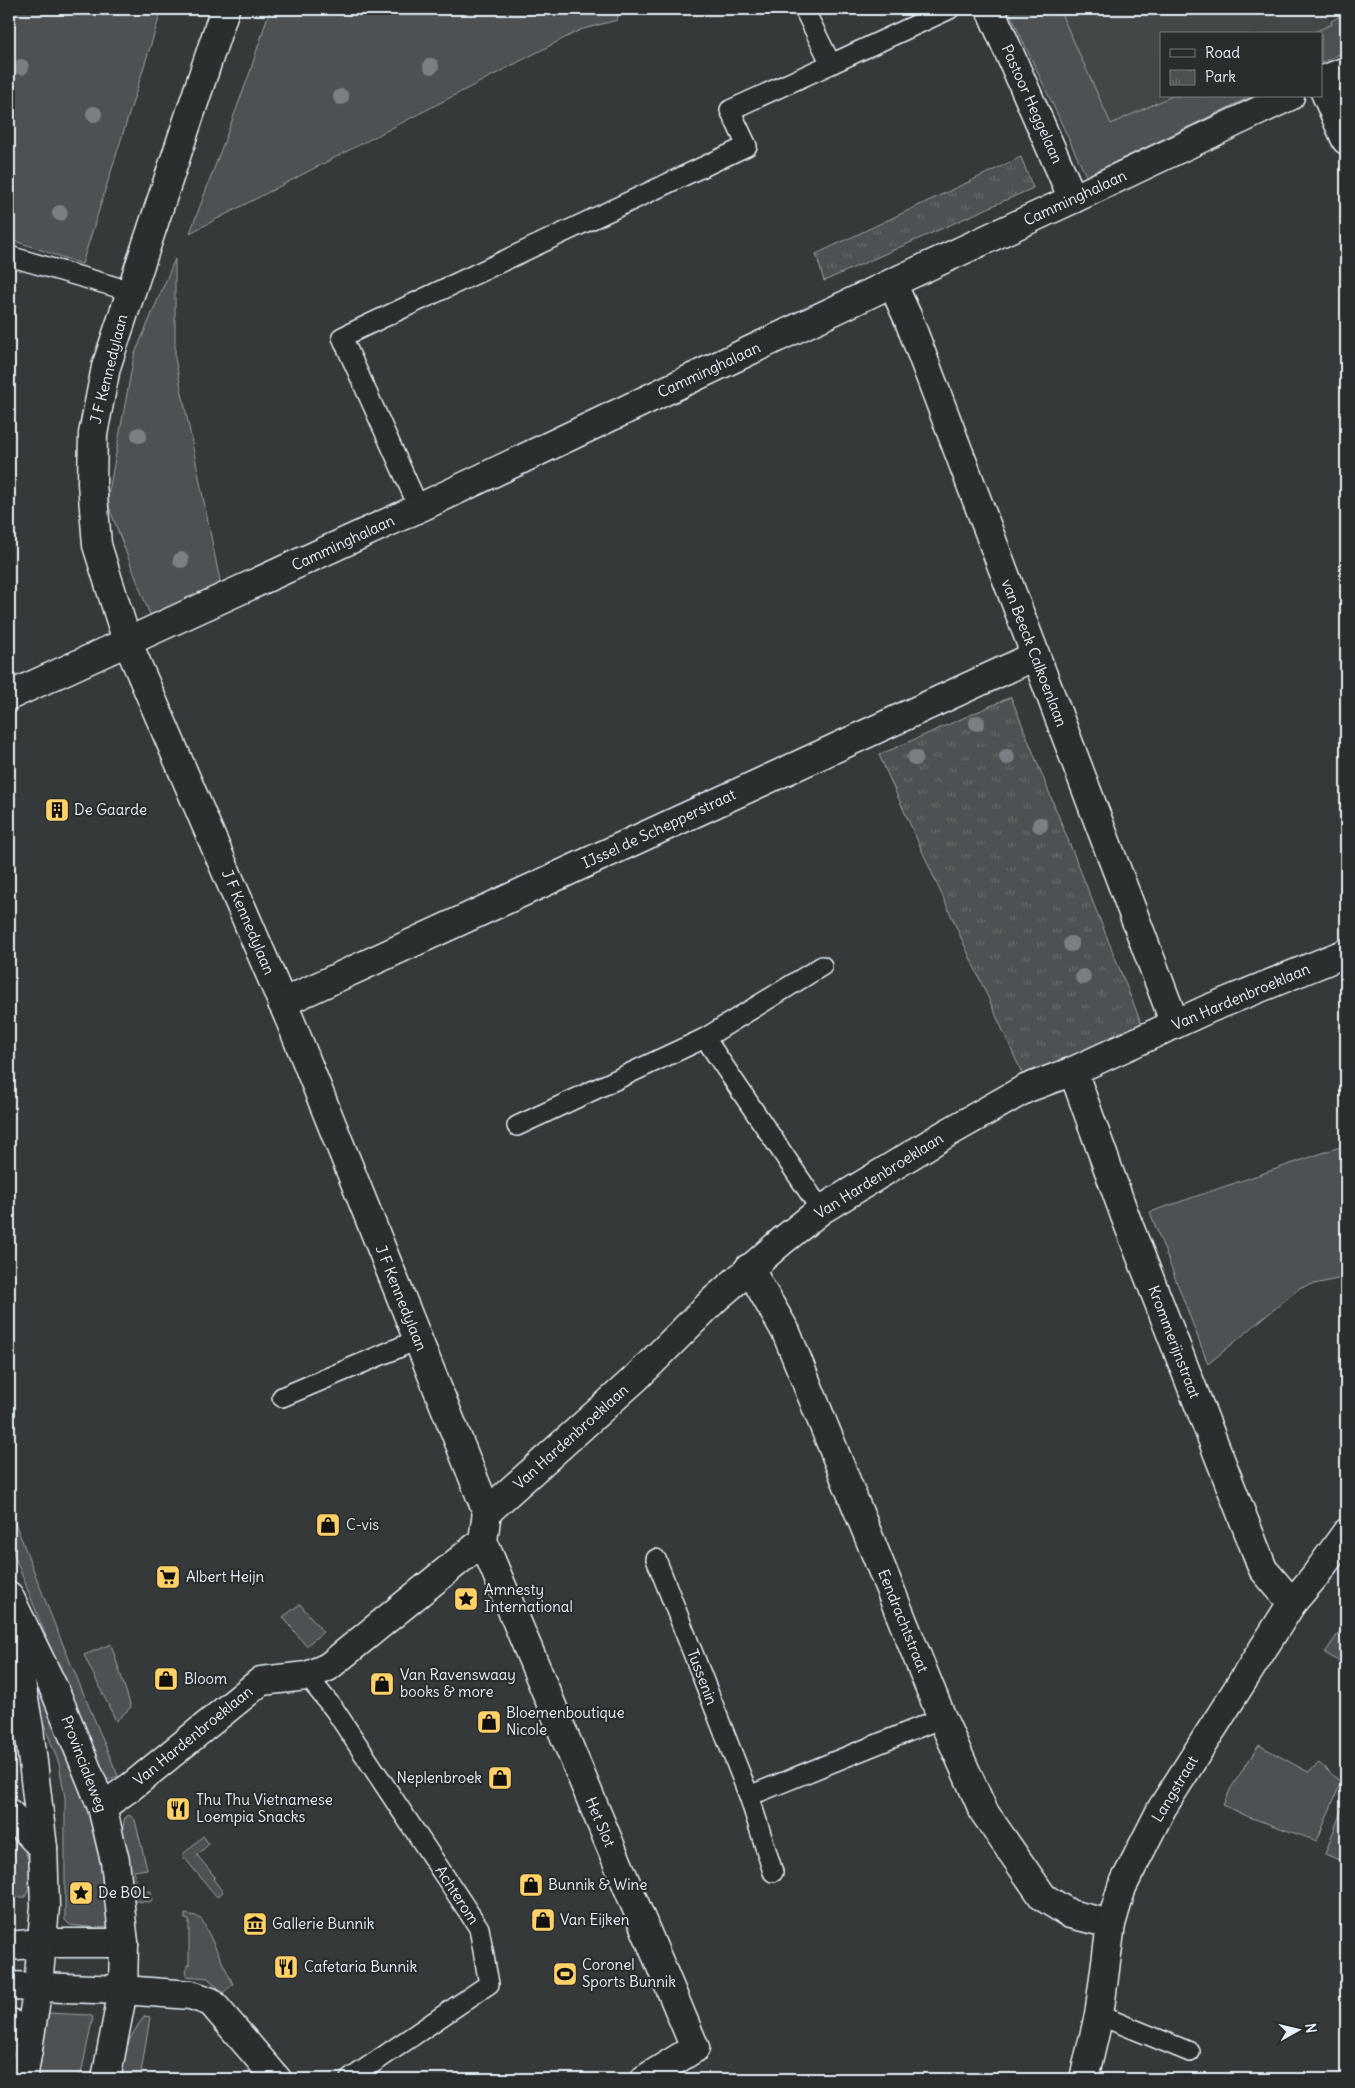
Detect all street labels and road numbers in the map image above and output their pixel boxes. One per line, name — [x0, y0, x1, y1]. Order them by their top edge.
street label: Pastoor Heggelaan — [998, 41, 1067, 167]
street label: Camminghalaan — [1020, 165, 1130, 230]
street label: J F Kennedylaan — [86, 312, 131, 426]
street label: Camminghalaan — [654, 337, 764, 402]
street label: Camminghalaan — [288, 510, 398, 575]
street label: van Beeck Calkoenlaan — [998, 576, 1071, 730]
street label: IJssel de Schepperstraat — [579, 785, 739, 872]
street label: J F Kennedylaan — [218, 866, 279, 978]
street label: Van Hardenbroeklaan — [1169, 959, 1313, 1034]
street label: Van Hardenbroeklaan — [811, 1128, 947, 1223]
street label: J F Kennedylaan — [372, 1242, 431, 1354]
street label: Krommerijnstraat — [1144, 1283, 1205, 1401]
street label: Van Hardenbroeklaan — [509, 1380, 632, 1493]
street label: Eendrachtstraat — [874, 1566, 933, 1675]
street label: Tussenin — [683, 1646, 722, 1708]
street label: Van Hardenbroeklaan — [129, 1681, 256, 1790]
street label: Provincialeweg — [57, 1713, 112, 1815]
street label: Langstraat — [1147, 1752, 1202, 1825]
street label: Het Slot — [581, 1794, 619, 1850]
street label: Achterom — [431, 1862, 483, 1928]

